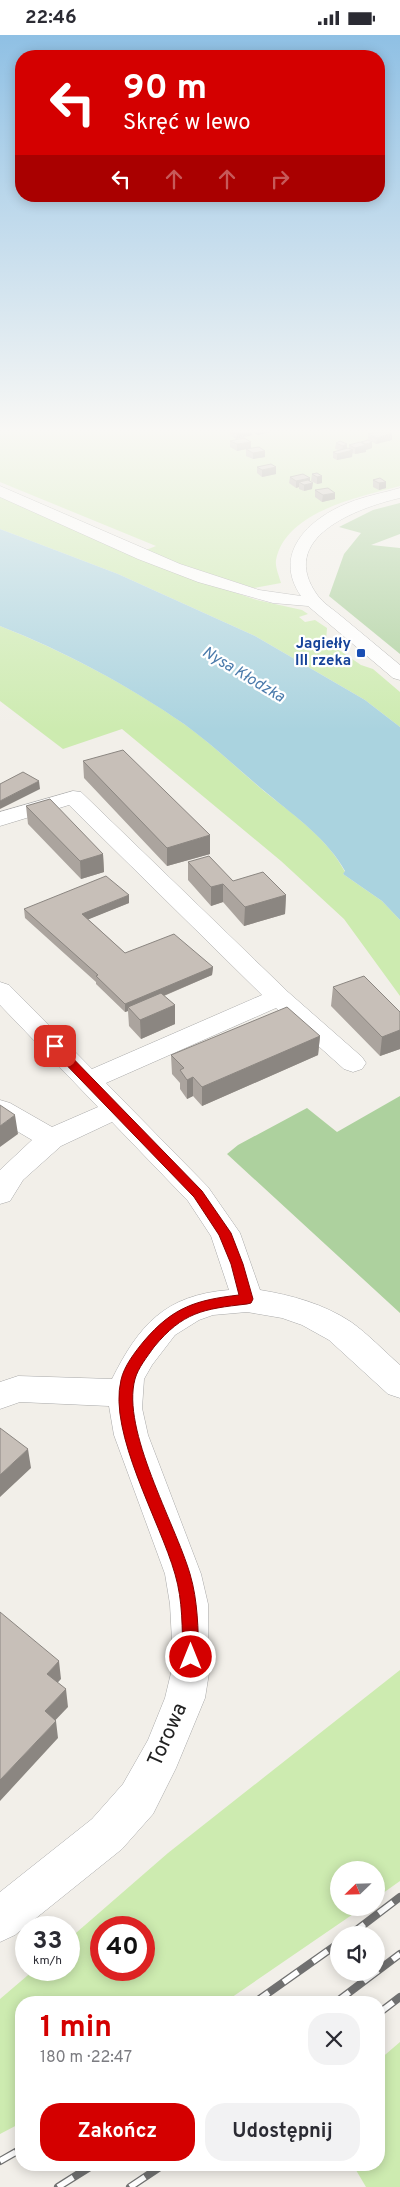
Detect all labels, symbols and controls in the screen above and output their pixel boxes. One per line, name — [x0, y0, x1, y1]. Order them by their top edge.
text: 22:46 — [25, 6, 77, 30]
text: 90 m — [123, 67, 207, 111]
icon: left — [40, 70, 105, 135]
text: Skręć w lewo — [123, 110, 251, 137]
icon: left — [107, 165, 135, 193]
icon: ahead — [160, 165, 188, 193]
icon: ahead — [213, 165, 241, 193]
icon: right — [266, 165, 294, 193]
place label: Jagiełły III rzeka — [295, 635, 351, 671]
water label: Nysa Kłodzka — [198, 643, 289, 708]
marker: Jagiełły III rzeka — [355, 647, 367, 659]
pin — [34, 1025, 76, 1067]
icon: arrive — [41, 1032, 69, 1060]
position arrow — [164, 1630, 216, 1682]
street label: Torowa — [142, 1699, 194, 1771]
north arrow — [330, 1861, 385, 1916]
map controls — [330, 1861, 385, 1981]
speed limit sign: 40 — [90, 1916, 155, 1981]
text: 33 — [33, 1926, 62, 1958]
button: sound — [330, 1926, 385, 1981]
text: km/h — [33, 1953, 62, 1969]
text: 1 min — [40, 2010, 112, 2047]
button: close — [308, 2013, 360, 2065]
text: 180 m · 22:47 — [40, 2048, 132, 2068]
button: Zakończ — [40, 2103, 195, 2161]
button: Udostępnij — [205, 2103, 360, 2161]

